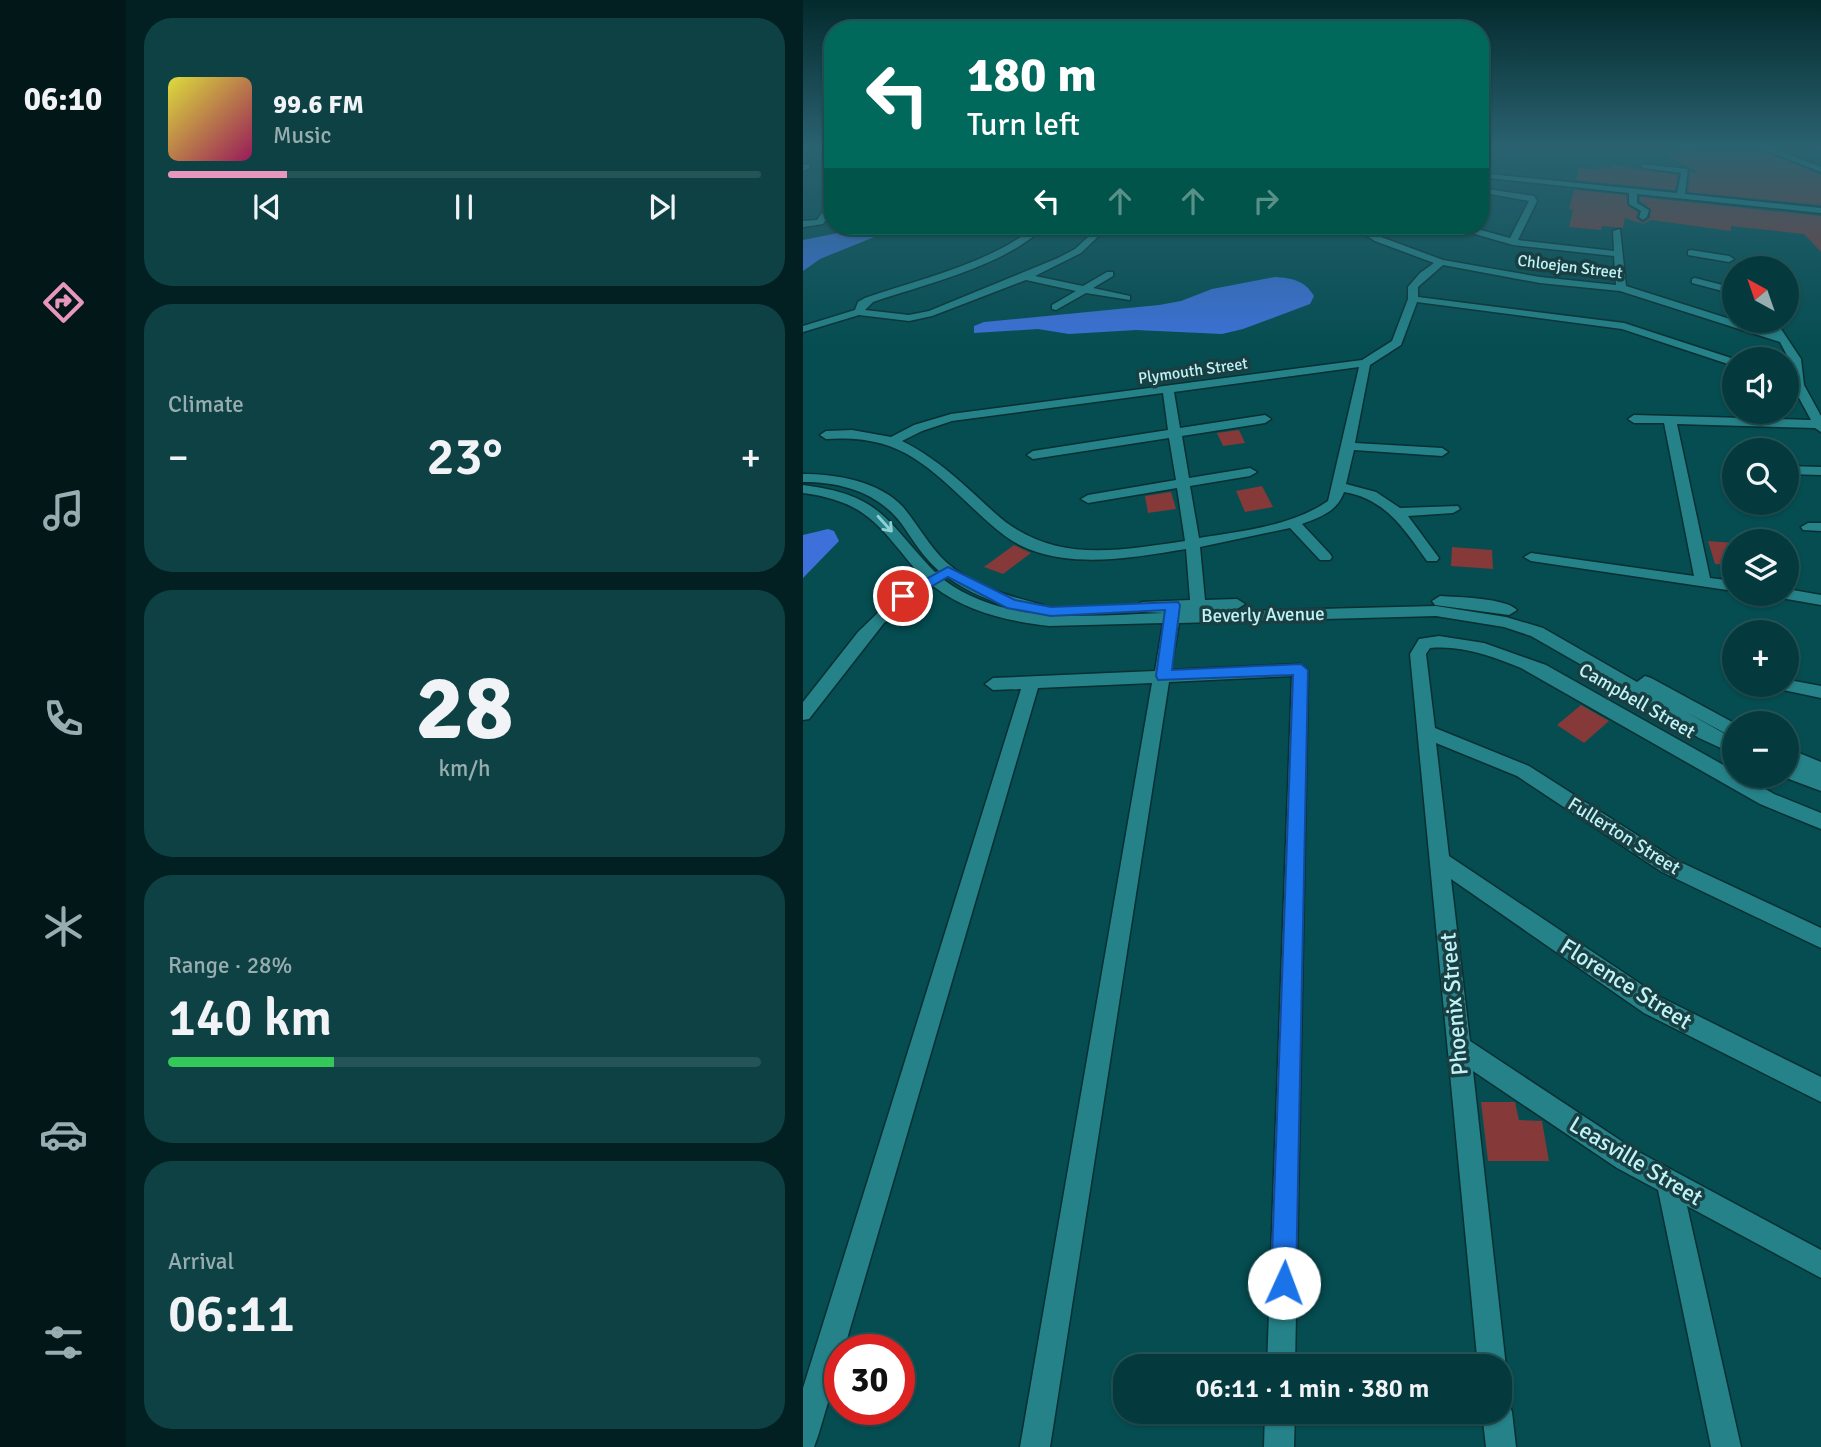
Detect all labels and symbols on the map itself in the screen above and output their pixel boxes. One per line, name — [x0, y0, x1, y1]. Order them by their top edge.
street label: Chloejen Street — [1516, 251, 1624, 283]
north arrow — [1722, 256, 1799, 332]
street label: Plymouth Street — [1137, 353, 1249, 389]
one-way arrow — [877, 514, 893, 532]
pin — [873, 566, 933, 626]
street label: Beverly Avenue — [1201, 602, 1325, 628]
street label: Campbell Street — [1575, 658, 1700, 744]
street label: Fullerton Street — [1563, 792, 1685, 880]
street label: Phoenix Street — [1433, 931, 1475, 1077]
street label: Florence Street — [1555, 932, 1697, 1036]
street label: Leasville Street — [1564, 1110, 1708, 1212]
position arrow — [1247, 1246, 1321, 1320]
speed limit sign: 30 — [824, 1334, 915, 1425]

